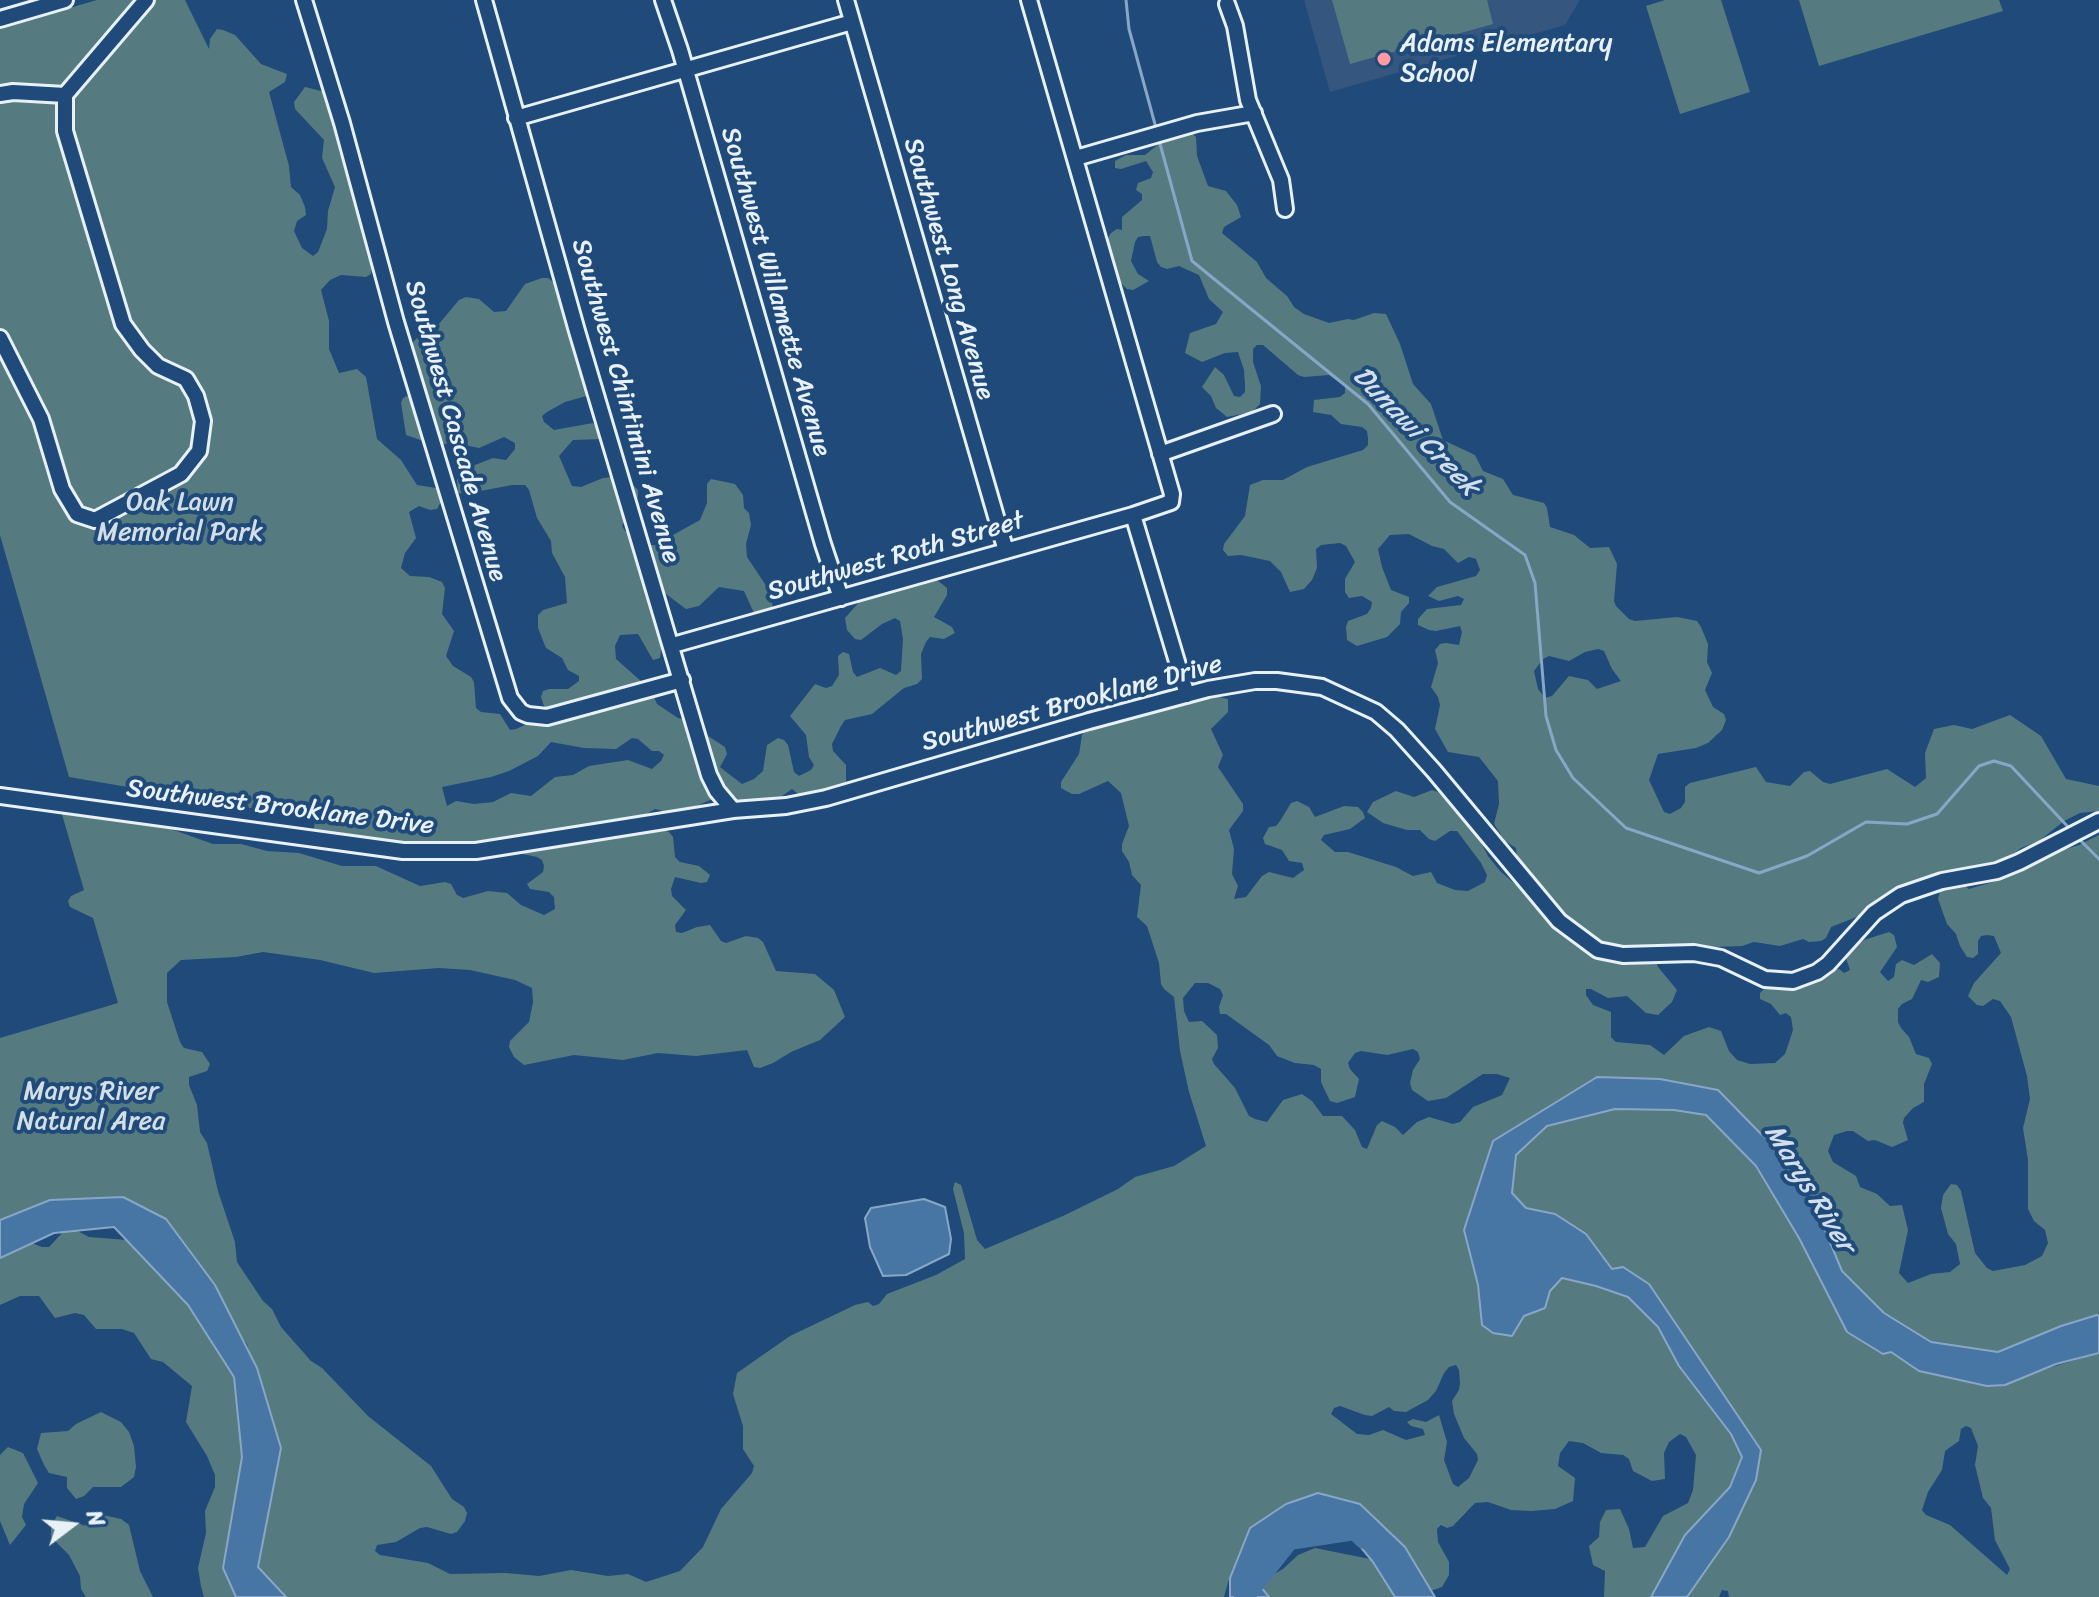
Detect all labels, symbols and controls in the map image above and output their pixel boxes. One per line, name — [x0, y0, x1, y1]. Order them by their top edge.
place label: Adams Elementary School — [1400, 28, 1612, 90]
marker: Adams Elementary School — [1375, 50, 1393, 68]
street label: Southwest Willamette Avenue — [713, 124, 837, 460]
street label: Southwest Long Avenue — [896, 134, 1000, 404]
street label: Southwest Chintimini Avenue — [564, 235, 686, 567]
street label: Southwest Cascade Avenue — [397, 277, 513, 585]
water label: Dunawi Creek — [1345, 360, 1485, 504]
park label: Oak Lawn Memorial Park — [97, 487, 263, 548]
street label: Southwest Roth Street — [764, 505, 1028, 609]
street label: Southwest Brooklane Drive — [918, 649, 1226, 759]
street label: Southwest Brooklane Drive — [124, 774, 436, 842]
park label: Marys River Natural Area — [17, 1076, 165, 1138]
water label: Marys River — [1756, 1118, 1862, 1260]
north arrow — [32, 1485, 112, 1565]
text: N — [75, 1506, 116, 1531]

